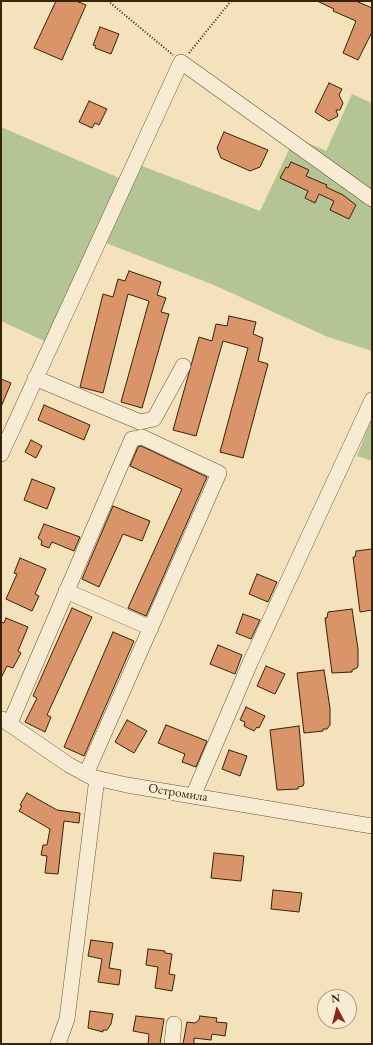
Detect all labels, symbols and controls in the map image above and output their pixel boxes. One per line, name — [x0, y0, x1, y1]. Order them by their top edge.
street label: Остромила — [147, 781, 209, 805]
north arrow — [317, 989, 357, 1029]
text: N — [330, 991, 341, 1006]

